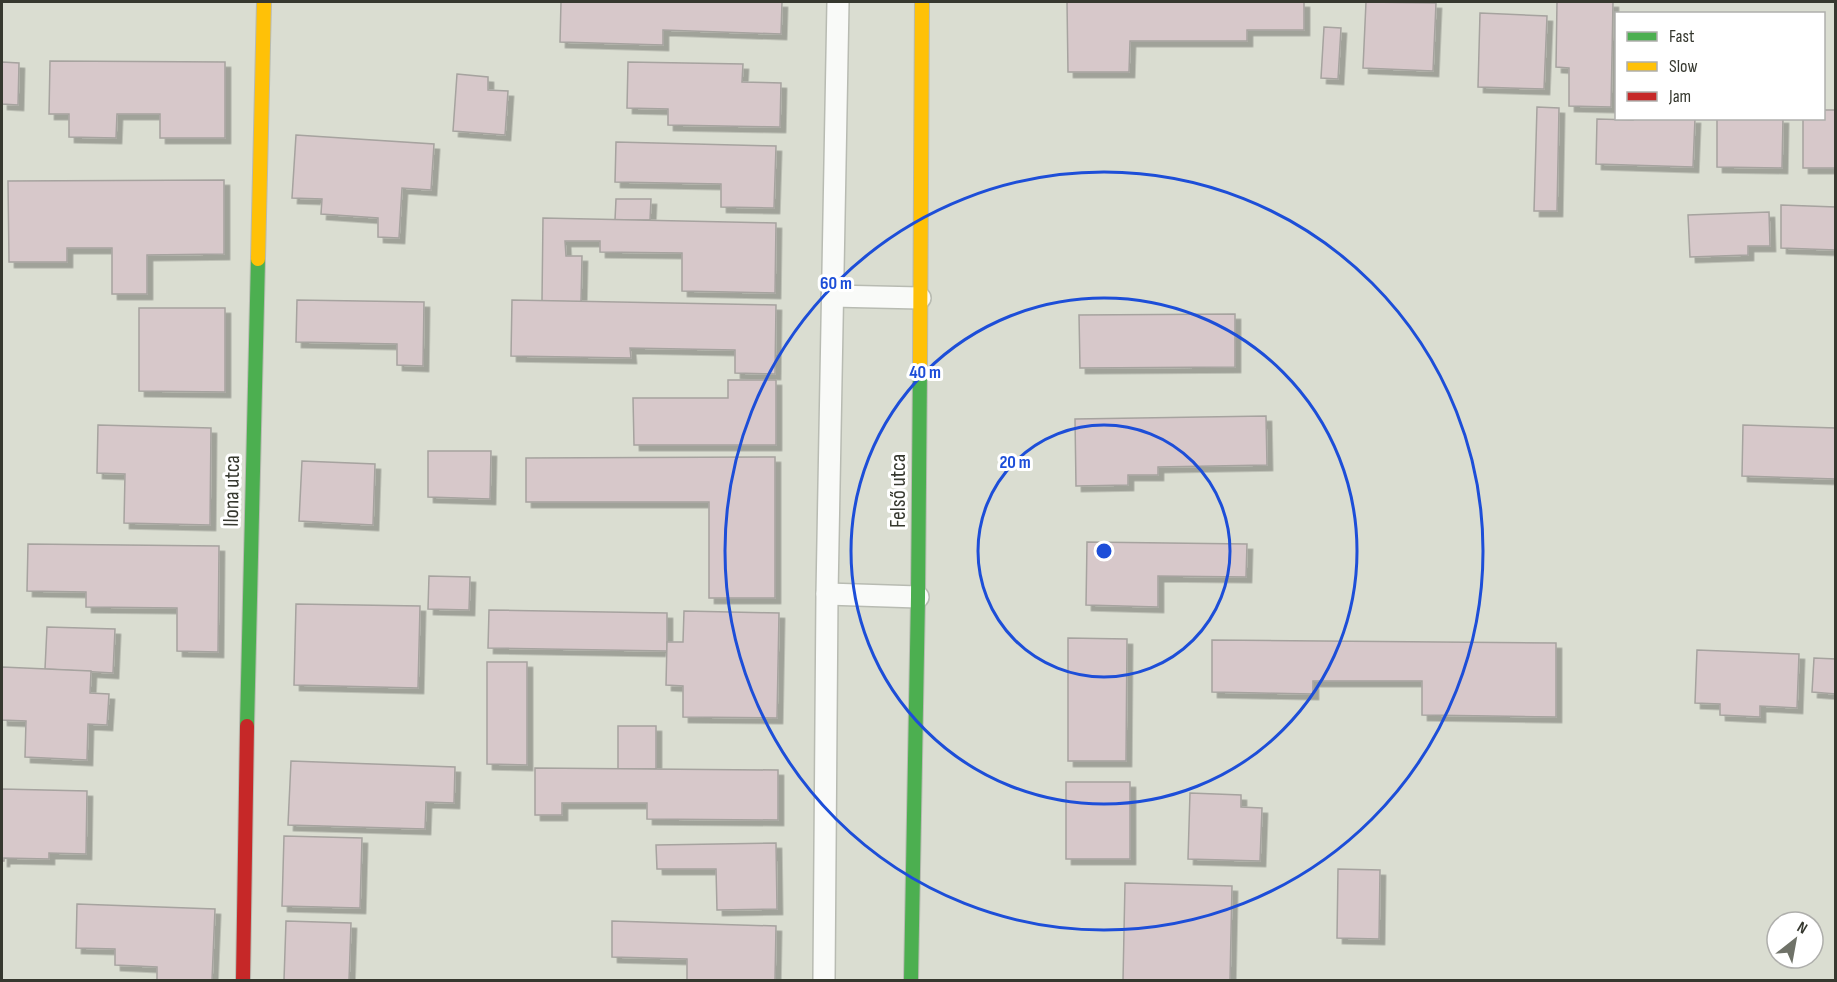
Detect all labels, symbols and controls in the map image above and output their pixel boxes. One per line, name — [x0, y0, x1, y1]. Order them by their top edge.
legend — [1615, 12, 1825, 120]
text: Fast — [1669, 26, 1695, 47]
text: Slow — [1669, 56, 1698, 77]
text: Jam — [1668, 86, 1691, 107]
text: 60 m — [820, 273, 852, 294]
text: 40 m — [909, 362, 941, 383]
text: 20 m — [999, 452, 1031, 473]
street label: Felső utca — [885, 454, 912, 528]
street label: Ilona utca — [218, 455, 246, 527]
centre of rings — [1094, 541, 1114, 561]
north arrow — [1765, 910, 1825, 970]
text: N — [1793, 918, 1811, 939]

